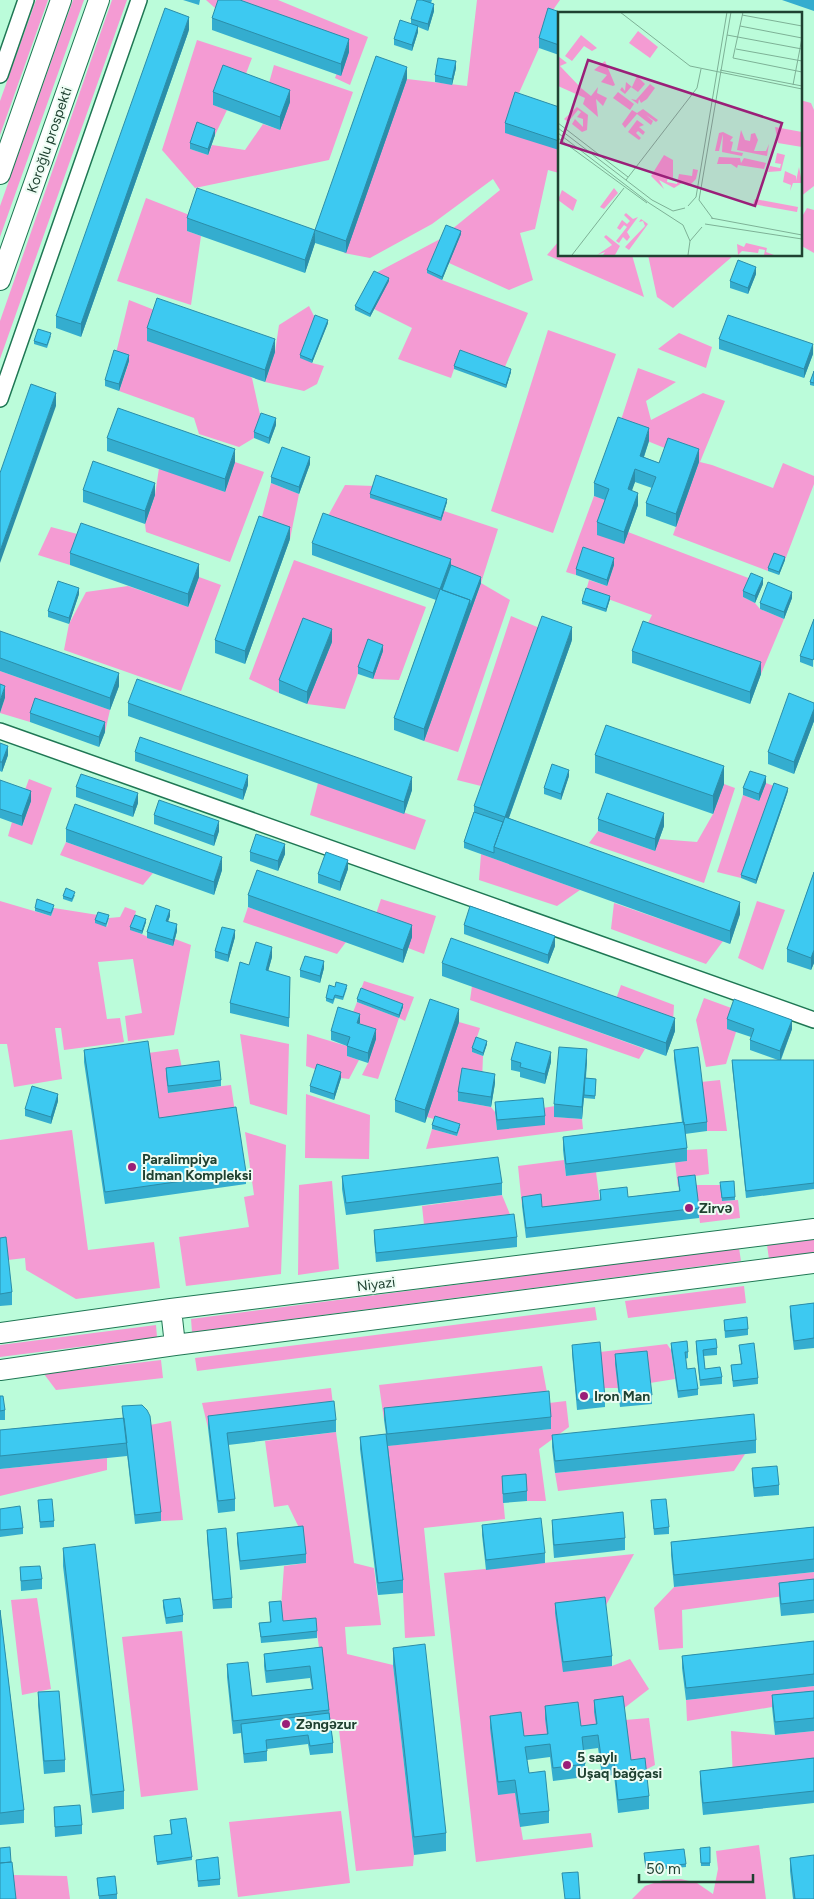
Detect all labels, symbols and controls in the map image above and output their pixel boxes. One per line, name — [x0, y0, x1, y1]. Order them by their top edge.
inset map — [558, 12, 802, 256]
street label: Koroğlu prospekti — [23, 85, 76, 195]
place label: Paralimpiya İdman Kompleksi — [142, 1151, 252, 1184]
marker: Paralimpiya İdman Kompleksi — [126, 1161, 138, 1173]
place label: Zirvə — [699, 1200, 733, 1217]
marker: Zirvə — [683, 1202, 695, 1214]
street label: Niyazi — [356, 1274, 396, 1295]
place label: Iron Man — [594, 1388, 650, 1405]
marker: Iron Man — [578, 1390, 590, 1402]
place label: Zəngəzur — [296, 1716, 357, 1733]
marker: Zəngəzur — [280, 1718, 292, 1730]
place label: 5 saylı Uşaq bağçasi — [577, 1749, 662, 1782]
marker: 5 saylı Uşaq bağçasi — [561, 1759, 573, 1771]
scale bar — [639, 1852, 753, 1884]
text: 50 m — [646, 1860, 681, 1878]

